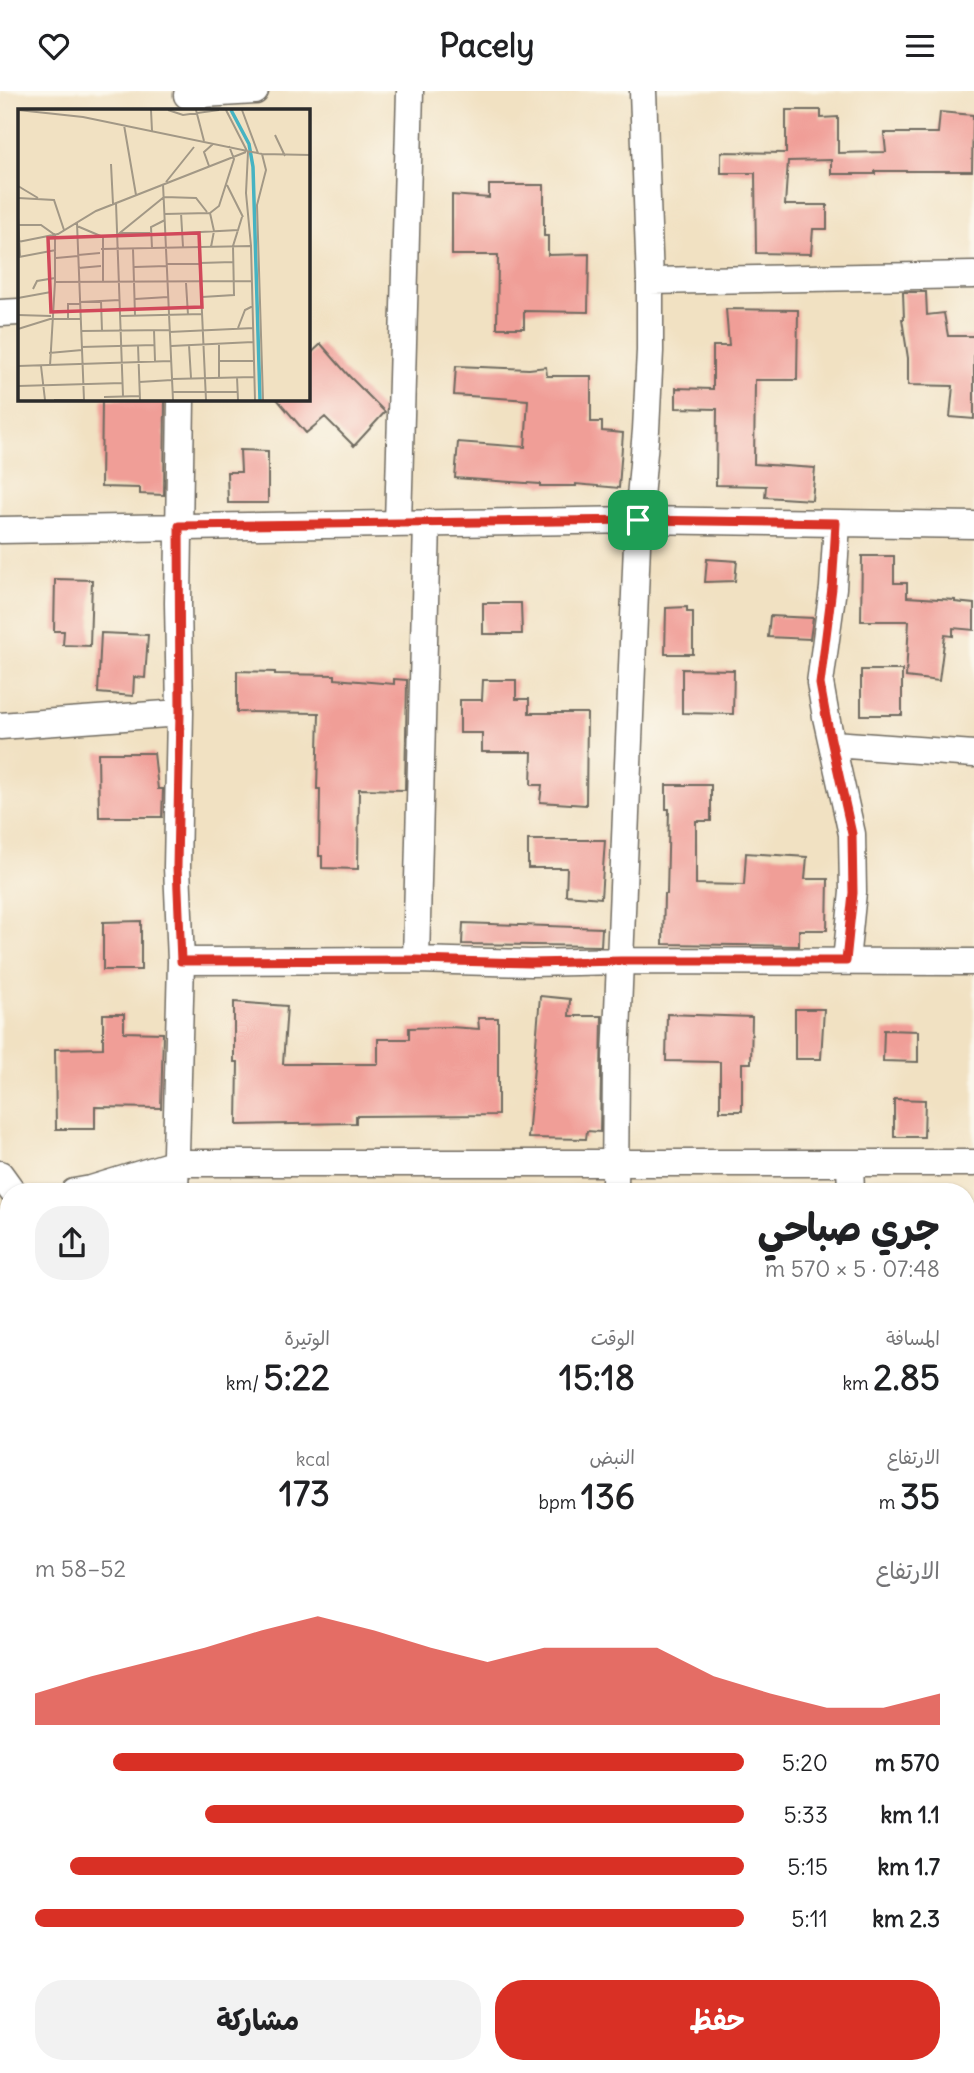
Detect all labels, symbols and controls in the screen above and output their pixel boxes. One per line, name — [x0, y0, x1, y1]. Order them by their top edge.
text: Pacely — [440, 25, 534, 66]
icon: heart — [35, 27, 73, 65]
icon: menu — [901, 27, 939, 65]
inset map — [18, 109, 310, 401]
pin — [608, 490, 668, 550]
icon: arrive — [619, 501, 657, 539]
text: جري صباحي — [757, 1204, 940, 1251]
button: share — [35, 1206, 109, 1280]
text: 07:48 · 5 × 570 m — [765, 1254, 940, 1283]
text: الوتيرة — [284, 1326, 330, 1350]
text: الوقت — [591, 1326, 635, 1350]
text: المسافة — [886, 1326, 940, 1350]
text: 5:22 — [264, 1355, 330, 1399]
text: 15:18 — [559, 1355, 635, 1399]
text: 2.85 — [873, 1355, 940, 1399]
text: /km — [226, 1371, 264, 1395]
text: km — [842, 1371, 873, 1395]
text: النبض — [590, 1445, 635, 1469]
text: الارتفاع — [887, 1445, 940, 1469]
text: kcal — [296, 1447, 330, 1471]
text: 173 — [279, 1471, 330, 1515]
text: 136 — [581, 1474, 635, 1518]
text: 35 — [900, 1474, 940, 1518]
text: bpm — [539, 1490, 581, 1514]
text: m — [879, 1490, 900, 1514]
text: 52–58 m — [35, 1554, 126, 1583]
text: الارتفاع — [876, 1556, 940, 1585]
text: 5:20 — [782, 1748, 828, 1777]
text: 570 m — [875, 1748, 940, 1777]
text: 5:33 — [783, 1800, 828, 1829]
text: 1.1 km — [881, 1800, 940, 1829]
text: 5:15 — [787, 1852, 828, 1881]
text: 1.7 km — [877, 1852, 940, 1881]
text: 5:11 — [791, 1904, 828, 1933]
text: 2.3 km — [872, 1904, 940, 1933]
button: مشاركة — [35, 1980, 481, 2060]
button: حفظ — [495, 1980, 940, 2060]

